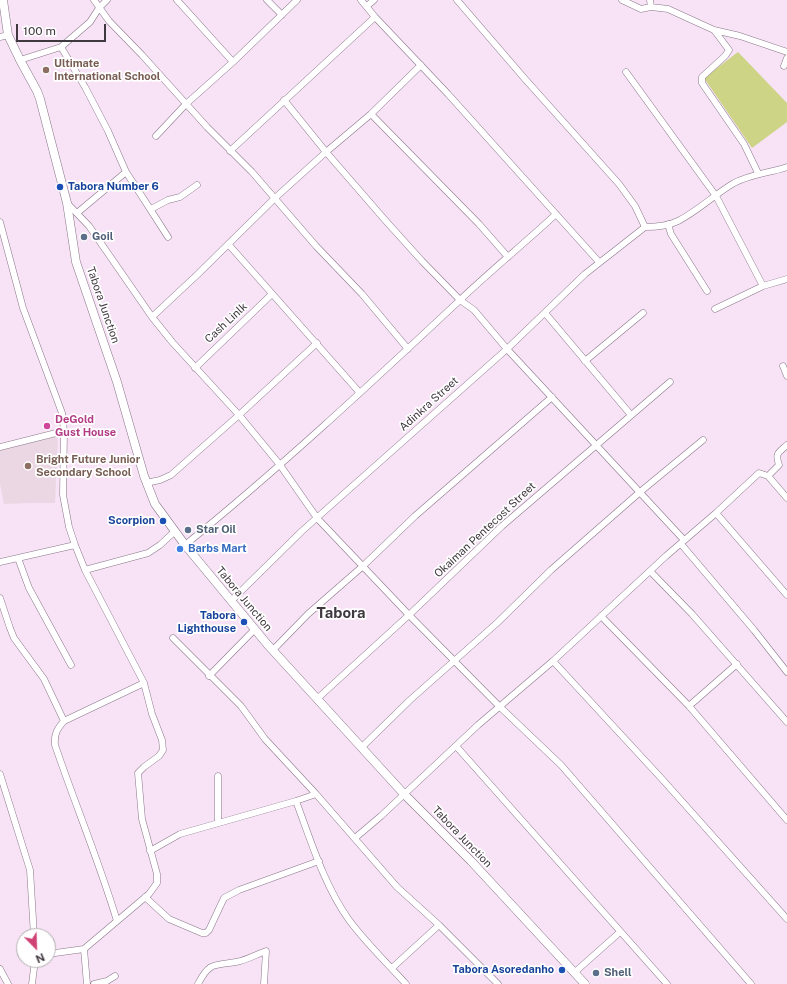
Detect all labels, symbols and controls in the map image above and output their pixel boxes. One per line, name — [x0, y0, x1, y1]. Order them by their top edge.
scale bar — [18, 16, 108, 42]
text: 100 m — [23, 24, 56, 38]
place label: Ultimate International School — [54, 57, 160, 83]
marker: Ultimate International School — [41, 65, 51, 75]
place label: Tabora Number 6 — [68, 180, 159, 194]
marker: Tabora Number 6 — [55, 182, 65, 192]
place label: Goil — [92, 230, 113, 244]
marker: Goil — [79, 232, 89, 242]
street label: Tabora Junction — [84, 265, 122, 345]
street label: Cash Linlk — [202, 300, 250, 346]
street label: Adinkra Street — [397, 374, 461, 434]
place label: DeGold Gust House — [55, 413, 116, 439]
marker: DeGold Gust House — [42, 421, 52, 431]
place label: Bright Future Junior Secondary School — [36, 453, 140, 479]
marker: Bright Future Junior Secondary School — [23, 461, 33, 471]
street label: Okaiman Pentecost Street — [432, 480, 538, 580]
place label: Scorpion — [108, 514, 155, 528]
marker: Scorpion — [158, 516, 168, 526]
place label: Star Oil — [196, 523, 236, 537]
marker: Star Oil — [183, 525, 193, 535]
place label: Barbs Mart — [188, 542, 247, 556]
marker: Barbs Mart — [175, 544, 185, 554]
street label: Tabora Junction — [213, 564, 275, 634]
district label: Tabora — [316, 604, 366, 622]
place label: Tabora Lighthouse — [177, 609, 236, 635]
marker: Tabora Lighthouse — [239, 617, 249, 627]
street label: Tabora Junction — [429, 804, 495, 870]
north arrow — [16, 928, 56, 968]
text: N — [34, 951, 47, 965]
place label: Tabora Asoredanho — [452, 963, 554, 977]
marker: Tabora Asoredanho — [557, 965, 567, 975]
place label: Shell — [604, 966, 632, 980]
marker: Shell — [591, 968, 601, 978]

